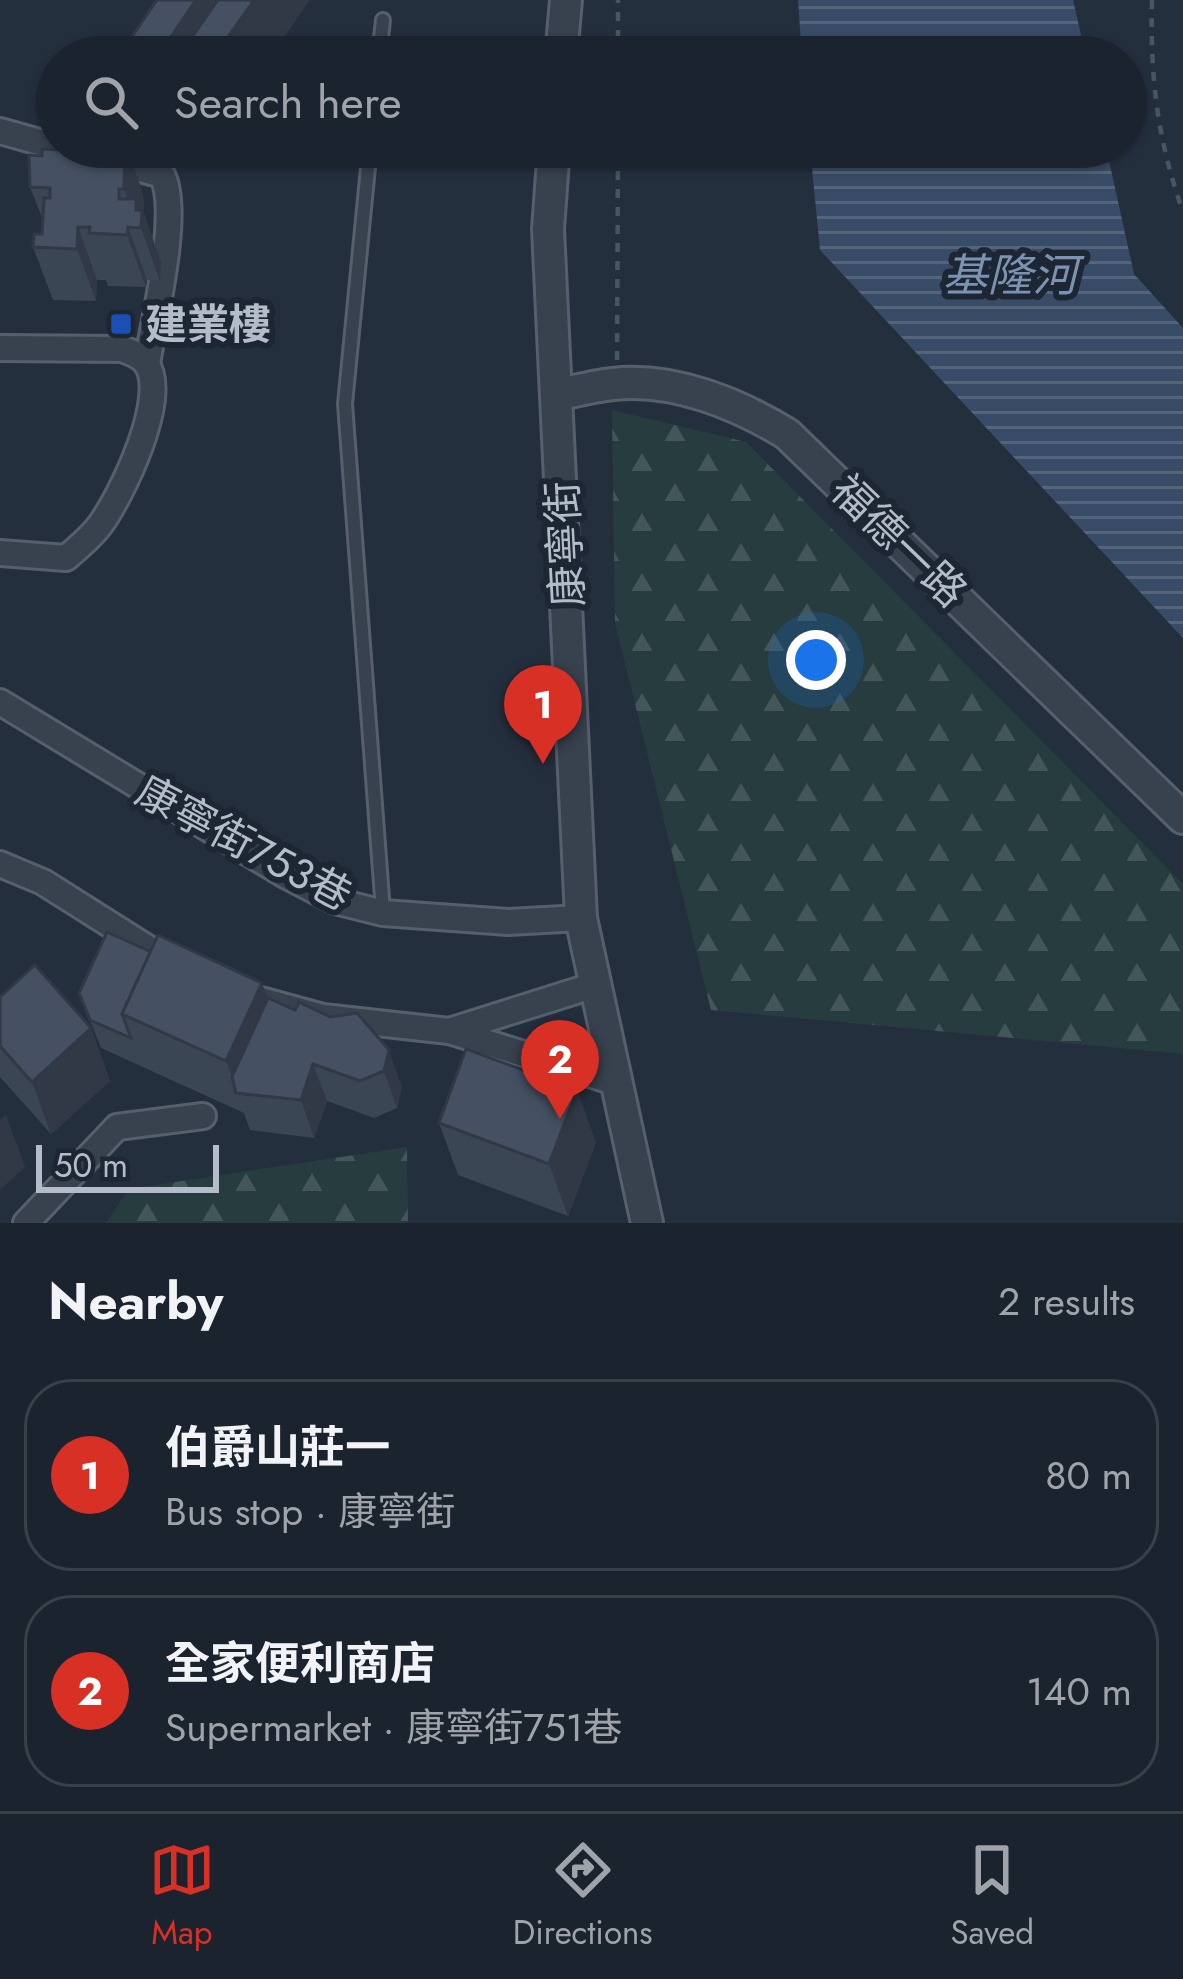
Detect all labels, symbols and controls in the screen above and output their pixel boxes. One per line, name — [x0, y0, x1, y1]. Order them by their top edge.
search box — [36, 36, 1147, 168]
icon: search — [78, 69, 144, 135]
text: Search here — [174, 70, 402, 135]
water label: 基隆河 — [942, 243, 1085, 308]
place label: 建業樓 — [145, 294, 271, 355]
marker: 建業樓 — [108, 311, 134, 337]
street label: 福德一路 — [817, 461, 981, 621]
street label: 康寧街 — [531, 479, 599, 609]
your location — [786, 630, 846, 690]
pin: 1 — [504, 665, 582, 764]
street label: 康寧街753巷 — [125, 761, 363, 925]
pin: 2 — [521, 1020, 599, 1119]
scale bar — [36, 1139, 219, 1192]
text: 50 m — [54, 1142, 128, 1189]
text: Nearby — [48, 1264, 223, 1338]
text: 2 results — [998, 1273, 1135, 1330]
text: 伯爵山莊一 — [165, 1415, 390, 1480]
text: 1 — [80, 1447, 100, 1504]
text: 80 m — [1045, 1447, 1132, 1504]
text: Bus stop · 康寧街 — [165, 1483, 455, 1540]
text: 全家便利商店 — [165, 1631, 435, 1696]
text: 2 — [77, 1663, 103, 1720]
text: 140 m — [1026, 1663, 1132, 1720]
text: Supermarket · 康寧街751巷 — [165, 1699, 622, 1756]
tab: Map — [149, 1837, 215, 1956]
tab: Directions — [513, 1837, 653, 1956]
tab: Saved — [950, 1837, 1034, 1956]

